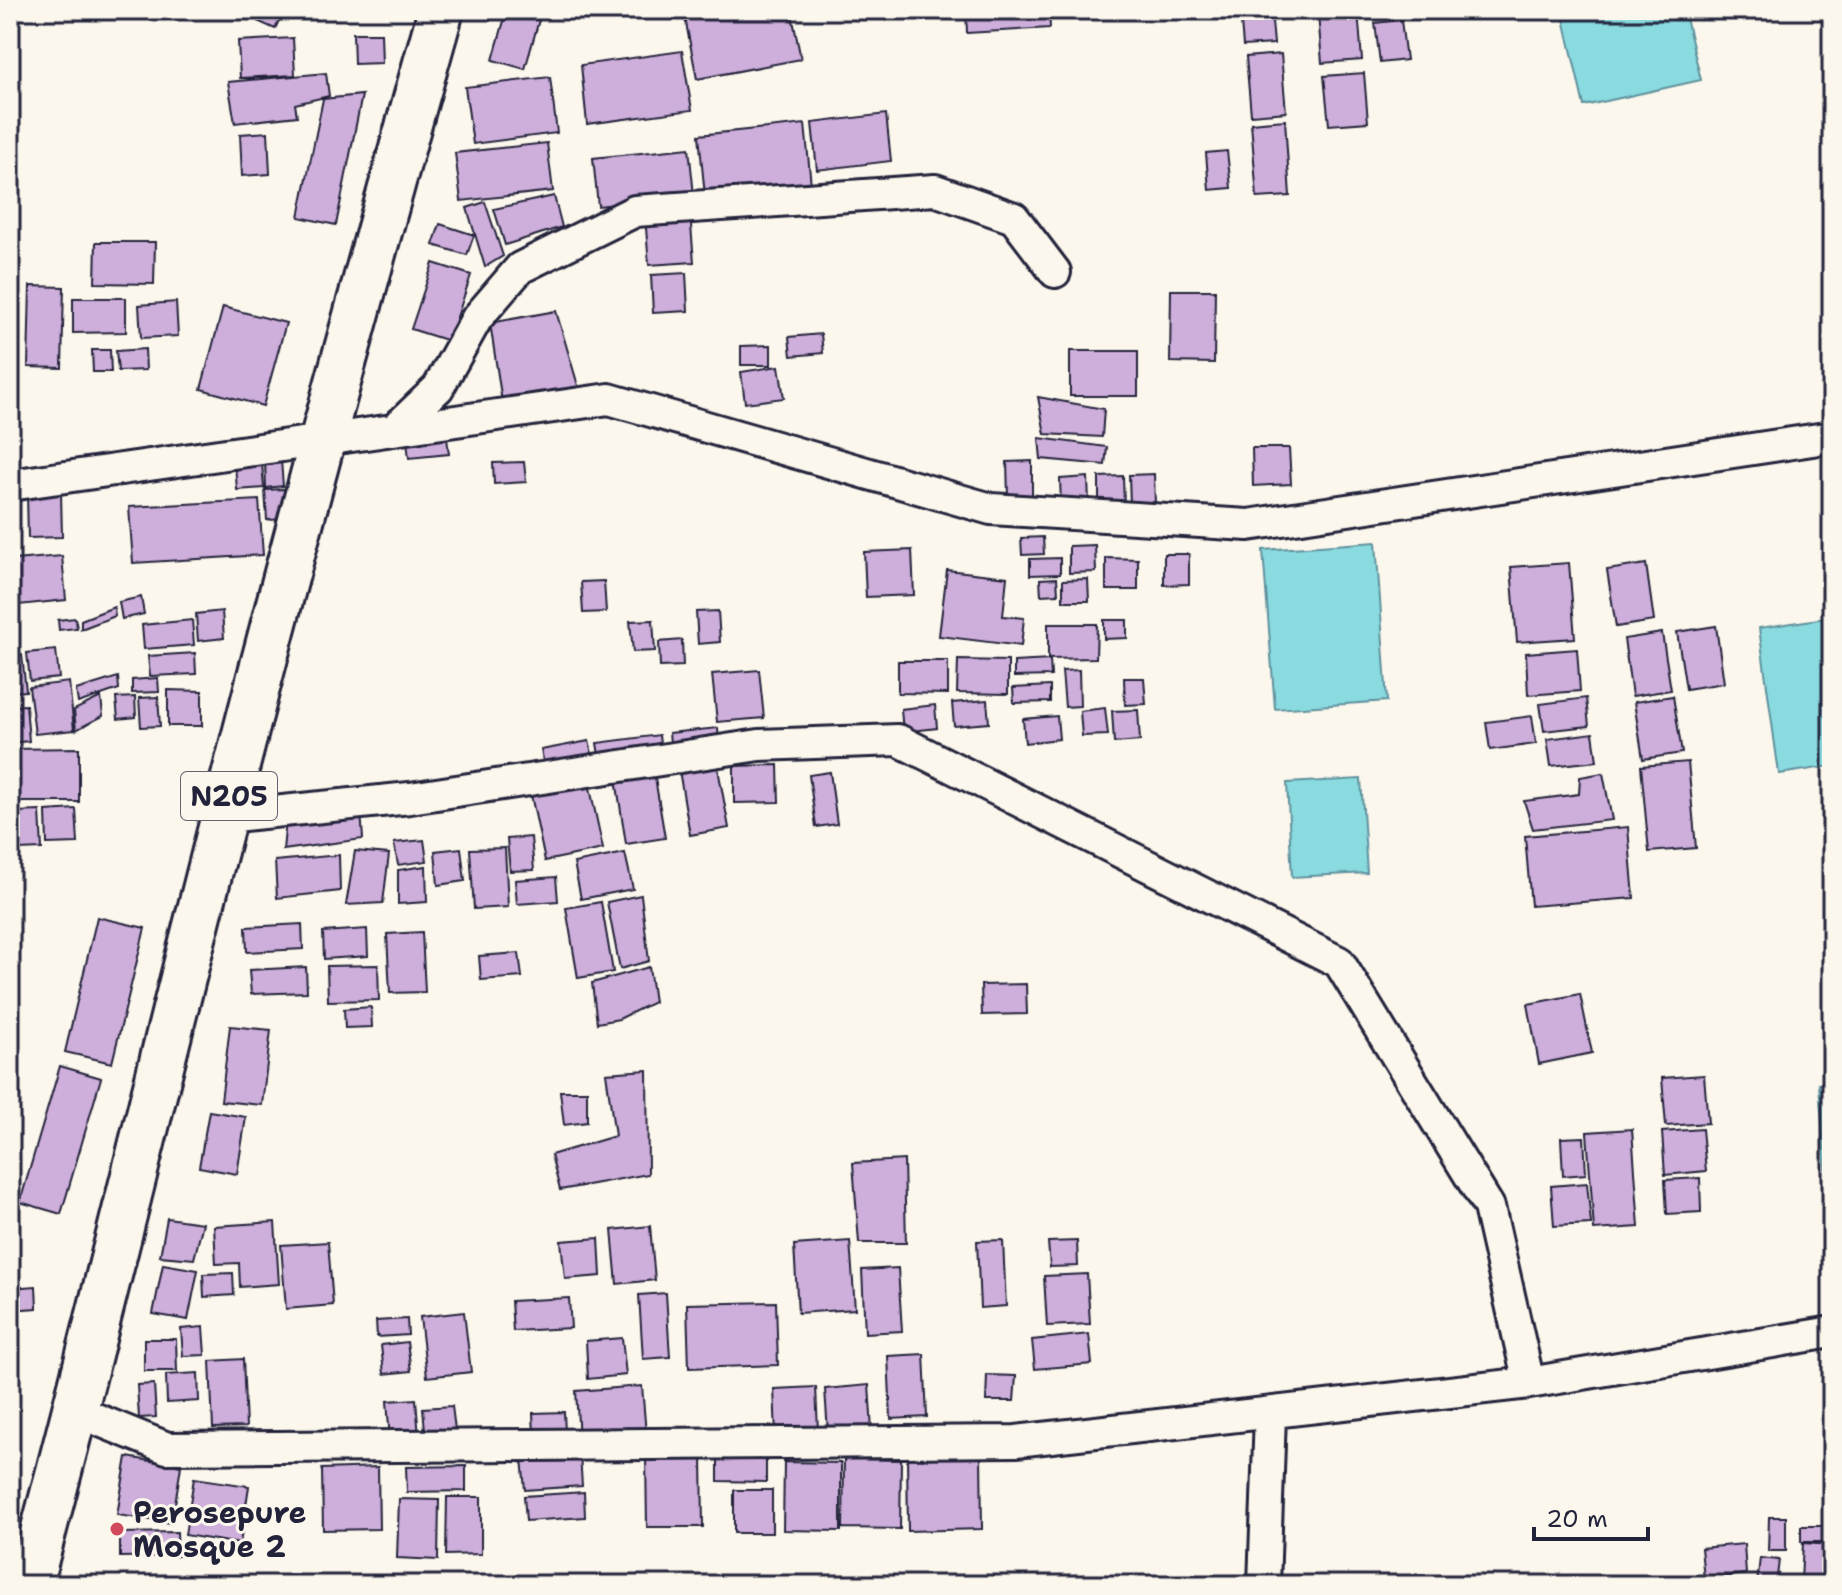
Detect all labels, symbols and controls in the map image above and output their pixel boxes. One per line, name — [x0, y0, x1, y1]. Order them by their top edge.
road number: N205 — [181, 772, 277, 820]
scale bar — [1534, 1491, 1648, 1541]
place label: Perosepure Mosque 2 — [133, 1492, 306, 1567]
text: 20 m — [1546, 1503, 1608, 1535]
marker: Perosepure Mosque 2 — [108, 1520, 126, 1538]

